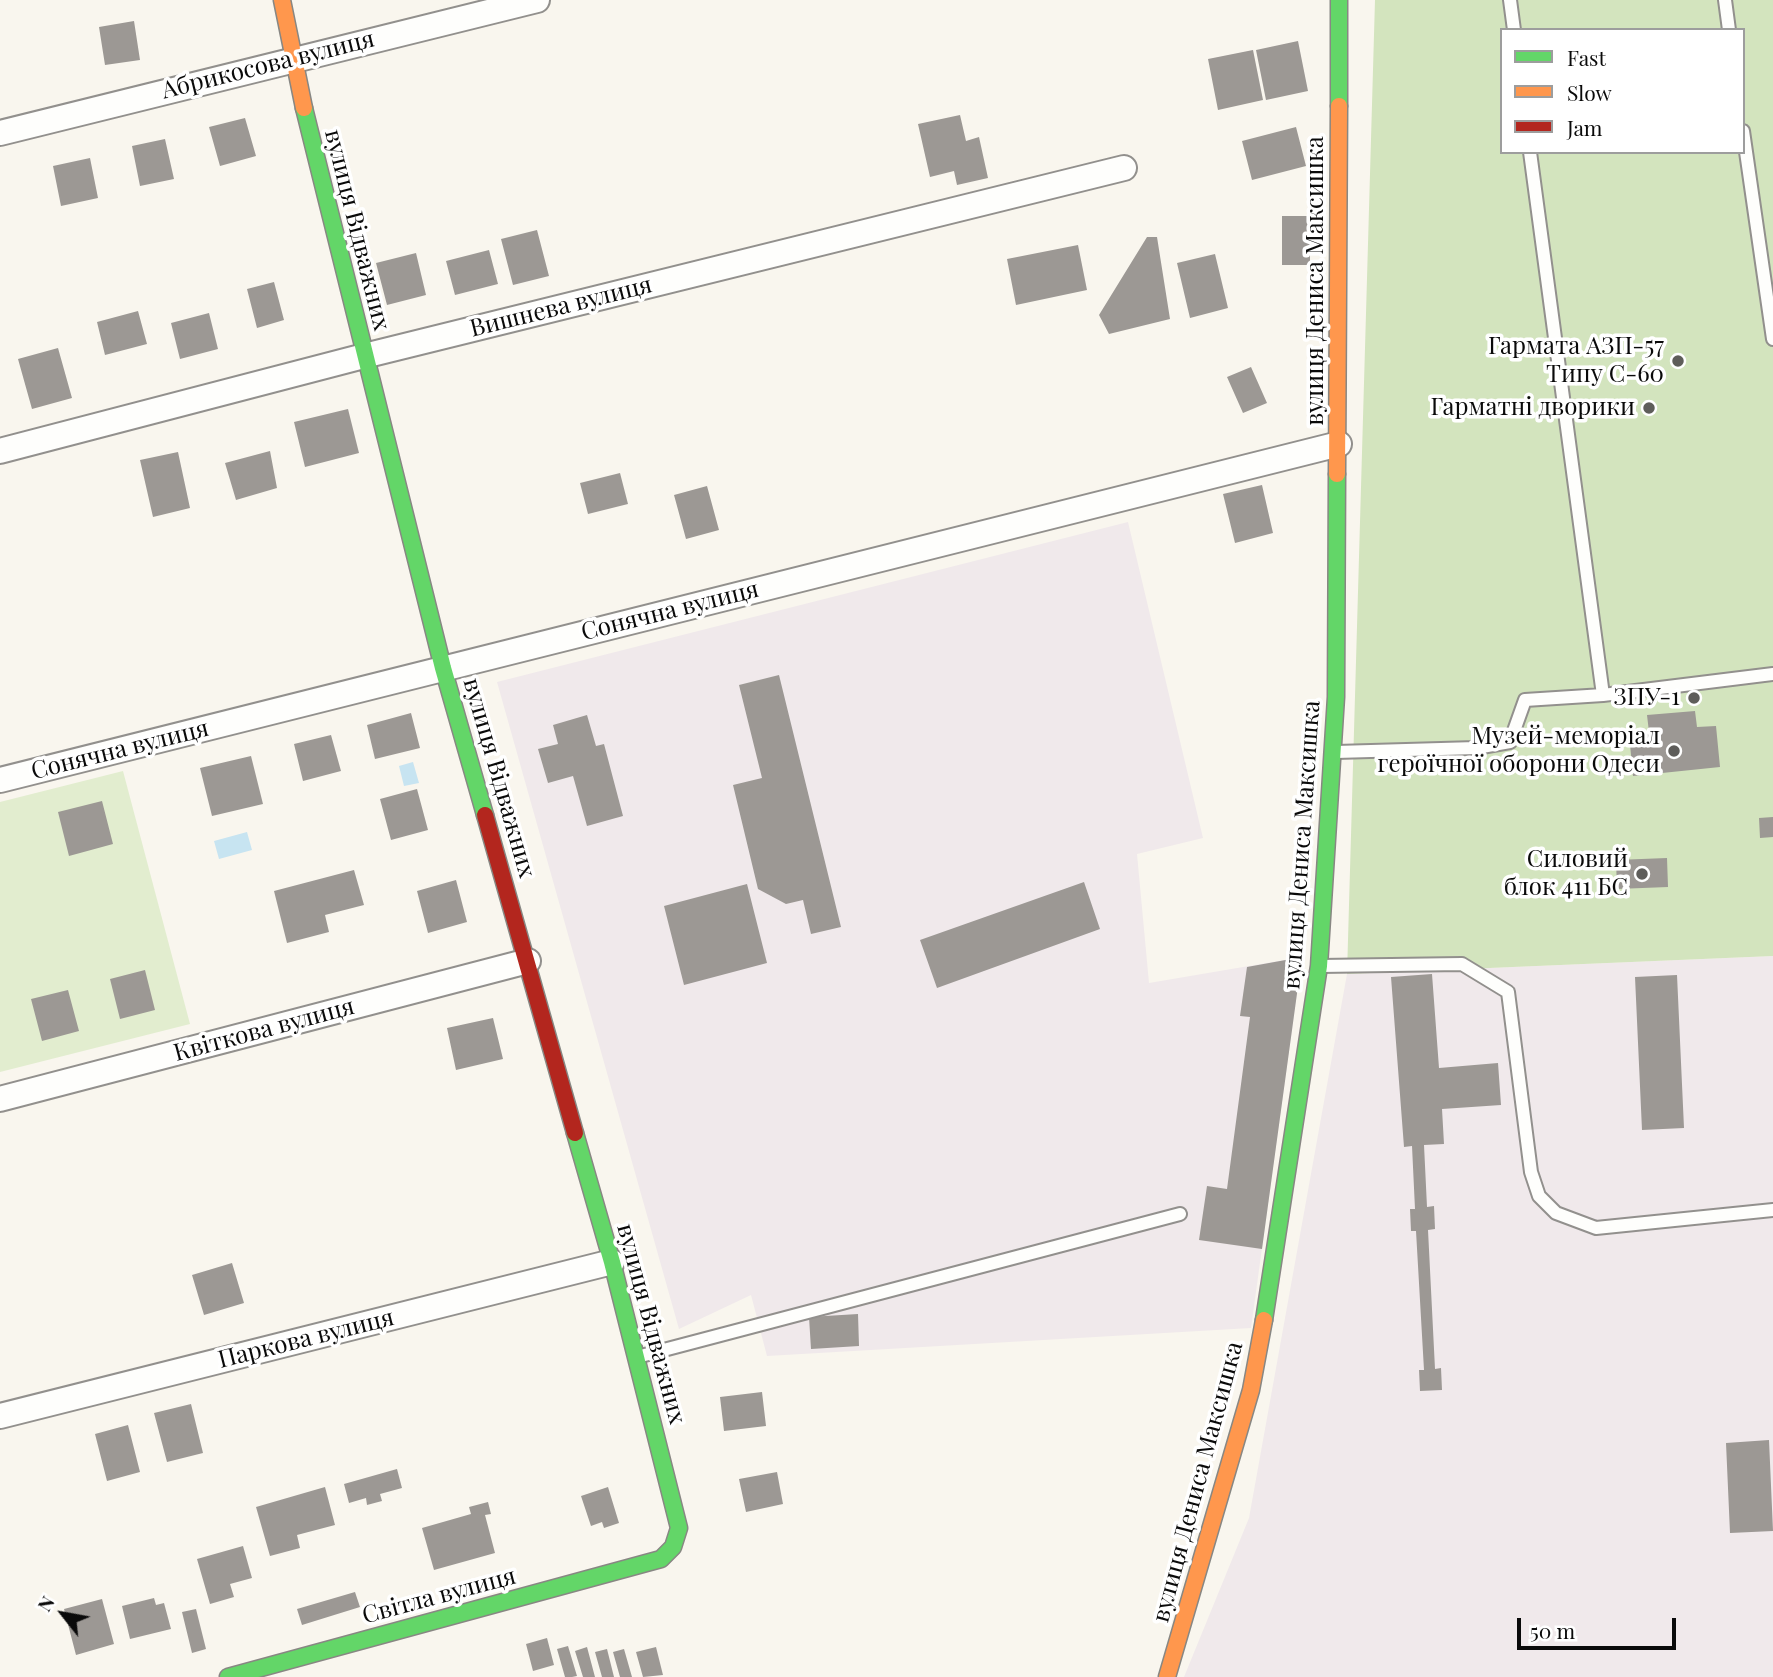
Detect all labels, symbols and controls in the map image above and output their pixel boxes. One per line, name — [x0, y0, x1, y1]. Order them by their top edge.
street label: Абрикосова вулиця — [159, 25, 377, 105]
legend — [1500, 28, 1745, 154]
text: Fast — [1567, 43, 1606, 71]
text: Slow — [1567, 78, 1612, 106]
text: Jam — [1567, 113, 1603, 141]
street label: вулиця Відважних — [318, 126, 396, 334]
street label: вулиця Дениса Максишка — [1302, 136, 1330, 426]
street label: Вишнева вулиця — [467, 270, 655, 344]
place label: Гармата АЗП-57 Типу С-60 — [1488, 333, 1664, 389]
marker: Гармата АЗП-57 Типу С-60 — [1670, 353, 1686, 369]
place label: Гарматні дворики — [1430, 394, 1635, 422]
marker: Гарматні дворики — [1641, 400, 1657, 416]
street label: Сонячна вулиця — [578, 575, 762, 647]
street label: вулиця Відважних — [457, 675, 541, 881]
place label: ЗПУ-1 — [1614, 684, 1680, 712]
marker: ЗПУ-1 — [1686, 690, 1702, 706]
street label: вулиця Дениса Максишка — [1278, 700, 1326, 990]
street label: Сонячна вулиця — [28, 714, 212, 786]
place label: Музей-меморіал героїчної оборони Одеси — [1377, 723, 1660, 779]
marker: Музей-меморіал героїчної оборони Одеси — [1666, 743, 1682, 759]
place label: Силовий блок 411 БС — [1503, 846, 1628, 902]
marker: Силовий блок 411 БС — [1634, 866, 1650, 882]
street label: Квіткова вулиця — [171, 992, 357, 1068]
street label: вулиця Відважних — [610, 1221, 692, 1427]
street label: Паркова вулиця — [215, 1303, 397, 1375]
street label: вулиця Дениса Максишка — [1147, 1338, 1249, 1626]
street label: Світла вулиця — [359, 1562, 519, 1630]
north arrow — [28, 1579, 98, 1649]
text: N — [30, 1591, 60, 1616]
scale bar — [1521, 1604, 1680, 1648]
text: 50 m — [1530, 1616, 1575, 1644]

